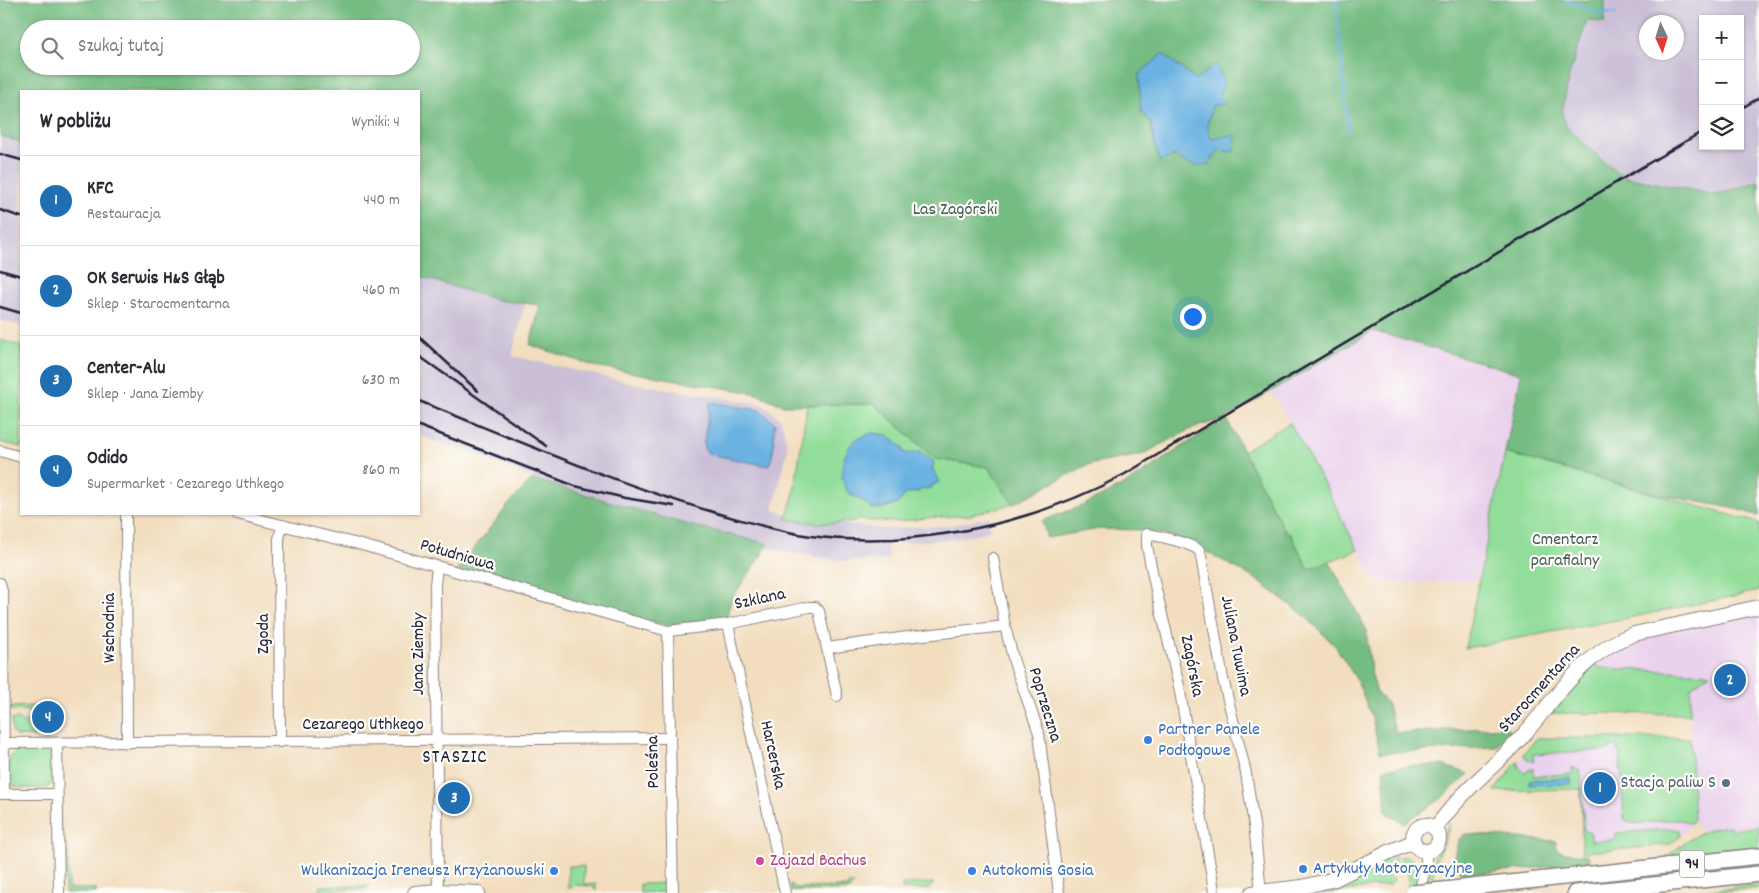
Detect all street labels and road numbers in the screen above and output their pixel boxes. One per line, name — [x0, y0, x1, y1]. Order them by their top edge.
street label: Południowa — [417, 533, 498, 579]
street label: Szklana — [732, 582, 788, 618]
street label: Wschodnia — [98, 593, 123, 663]
street label: Juliana Tuwima — [1213, 594, 1257, 699]
street label: Jana Ziemby — [407, 612, 432, 695]
street label: Zgoda — [252, 613, 277, 654]
street label: Zagórska — [1173, 633, 1209, 700]
street label: Starocmentarna — [1493, 639, 1587, 739]
street label: Poprzeczna — [1021, 665, 1067, 746]
street label: Cezarego Uthkego — [302, 713, 424, 738]
street label: Harcerska — [753, 718, 792, 792]
street label: Poleśna — [641, 735, 667, 789]
road number: 94 — [1680, 851, 1704, 878]

